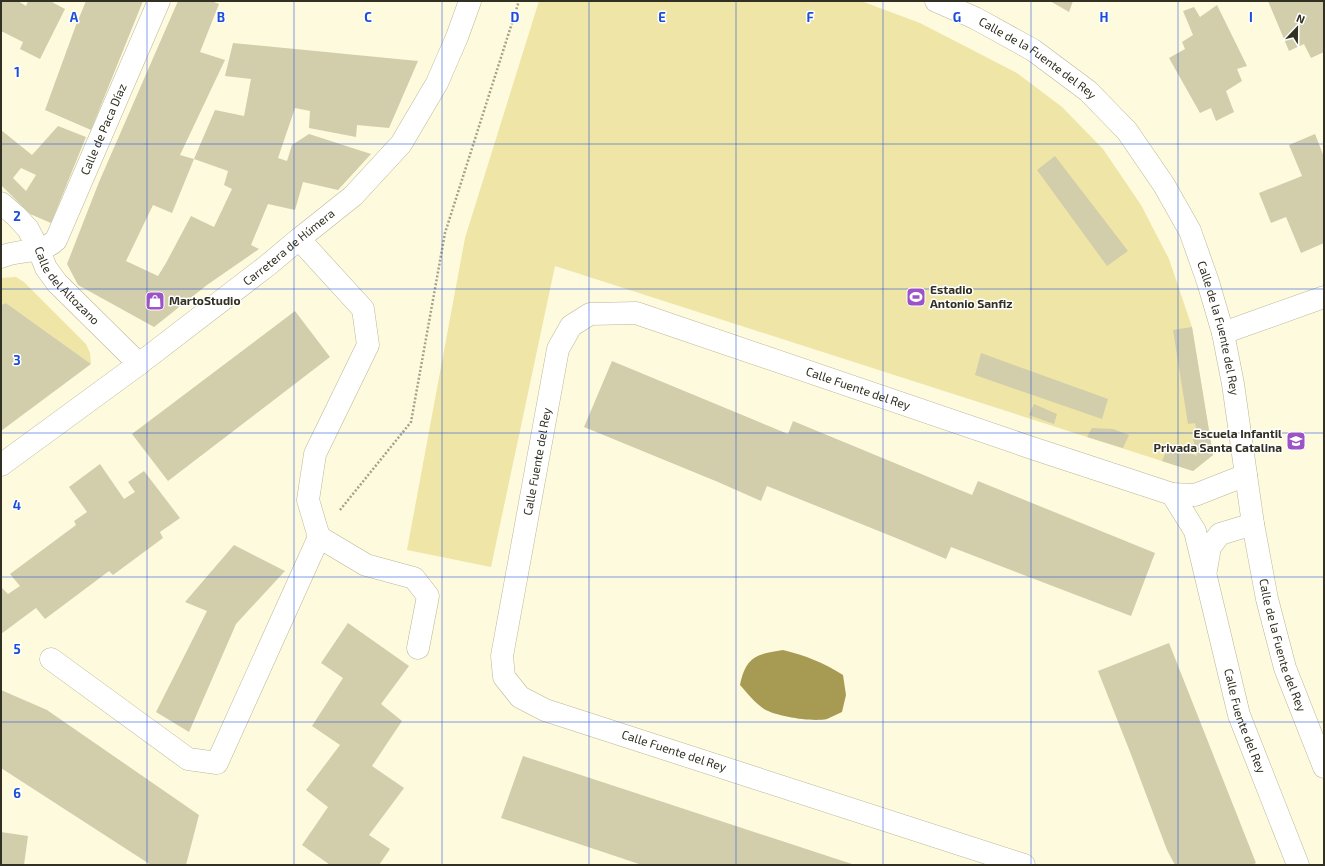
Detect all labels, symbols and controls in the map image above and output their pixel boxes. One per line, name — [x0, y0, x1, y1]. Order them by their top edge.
north arrow — [1277, 8, 1317, 48]
text: A — [70, 9, 79, 25]
text: B — [217, 9, 225, 25]
text: C — [364, 9, 372, 25]
text: D — [511, 9, 520, 25]
text: E — [658, 9, 666, 25]
text: F — [806, 9, 814, 25]
text: G — [953, 9, 961, 25]
text: H — [1100, 9, 1109, 25]
text: I — [1249, 9, 1253, 25]
text: N — [1295, 11, 1307, 26]
street label: Calle de la Fuente del Rey — [977, 14, 1100, 102]
text: 1 — [14, 64, 20, 80]
street label: Calle de Paca Díaz — [77, 81, 129, 177]
street label: Carretera de Húmera — [240, 205, 337, 288]
text: 2 — [13, 208, 21, 224]
street label: Calle del Altozano — [32, 244, 103, 327]
street label: Calle de la Fuente del Rey — [1195, 259, 1243, 397]
place label: Estadio Antonio Sanfiz — [930, 282, 1013, 310]
sports icon: Estadio Antonio Sanfiz — [905, 286, 927, 308]
shop icon: MartoStudio — [144, 290, 166, 312]
place label: MartoStudio — [169, 293, 240, 307]
text: 3 — [13, 352, 21, 368]
street label: Calle Fuente del Rey — [804, 363, 913, 412]
street label: Calle Fuente del Rey — [520, 406, 553, 516]
place label: Escuela Infantil Privada Santa Catalina — [1154, 426, 1282, 454]
school or university icon: Escuela Infantil Privada Santa Catalina — [1285, 430, 1307, 452]
text: 4 — [13, 497, 21, 513]
street label: Calle de la Fuente del Rey — [1257, 577, 1310, 714]
text: 5 — [13, 641, 21, 657]
street label: Calle Fuente del Rey — [1222, 667, 1269, 775]
street label: Calle Fuente del Rey — [620, 727, 729, 774]
text: 6 — [13, 785, 21, 801]

